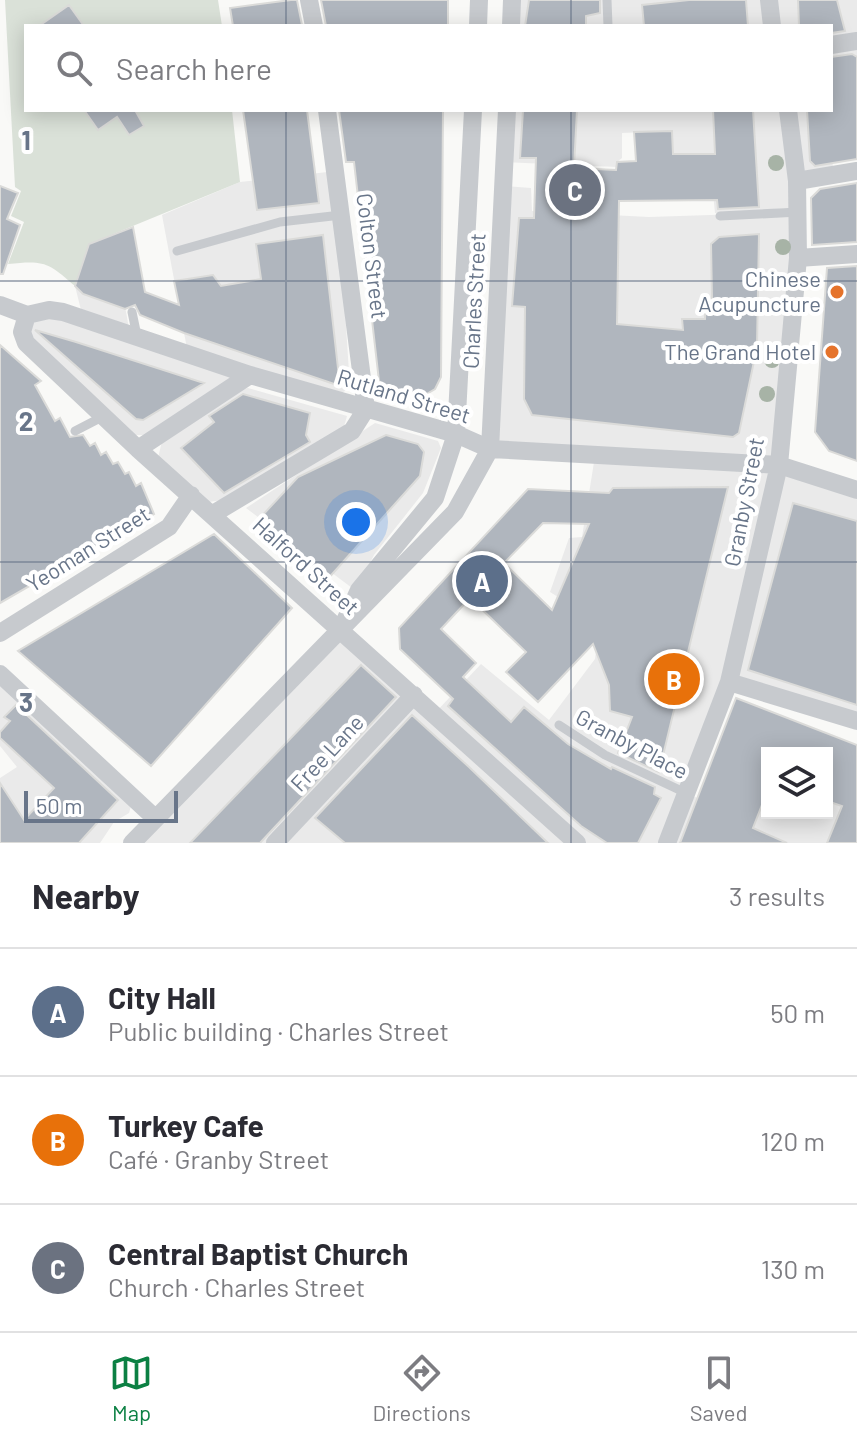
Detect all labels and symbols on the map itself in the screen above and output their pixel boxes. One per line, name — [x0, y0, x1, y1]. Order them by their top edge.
text: 1 — [21, 124, 31, 155]
pin: C — [549, 160, 601, 220]
street label: Colton Street — [352, 192, 394, 320]
street label: Charles Street — [456, 232, 490, 370]
place label: Chinese Acupuncture — [698, 265, 821, 316]
marker: Chinese Acupuncture — [828, 283, 846, 301]
place label: The Grand Hotel — [664, 338, 816, 364]
marker: The Grand Hotel — [823, 343, 841, 361]
street label: Rutland Street — [335, 362, 474, 428]
text: 2 — [19, 405, 33, 436]
street label: Granby Street — [718, 435, 768, 569]
street label: Yeoman Street — [21, 500, 154, 596]
your location — [336, 502, 376, 542]
street label: Halford Street — [248, 511, 365, 620]
pin: A — [456, 551, 508, 611]
pin: B — [648, 649, 700, 709]
text: 3 — [19, 686, 33, 717]
street label: Granby Place — [572, 703, 693, 784]
street label: Free Lane — [284, 709, 368, 796]
scale bar — [24, 787, 178, 823]

